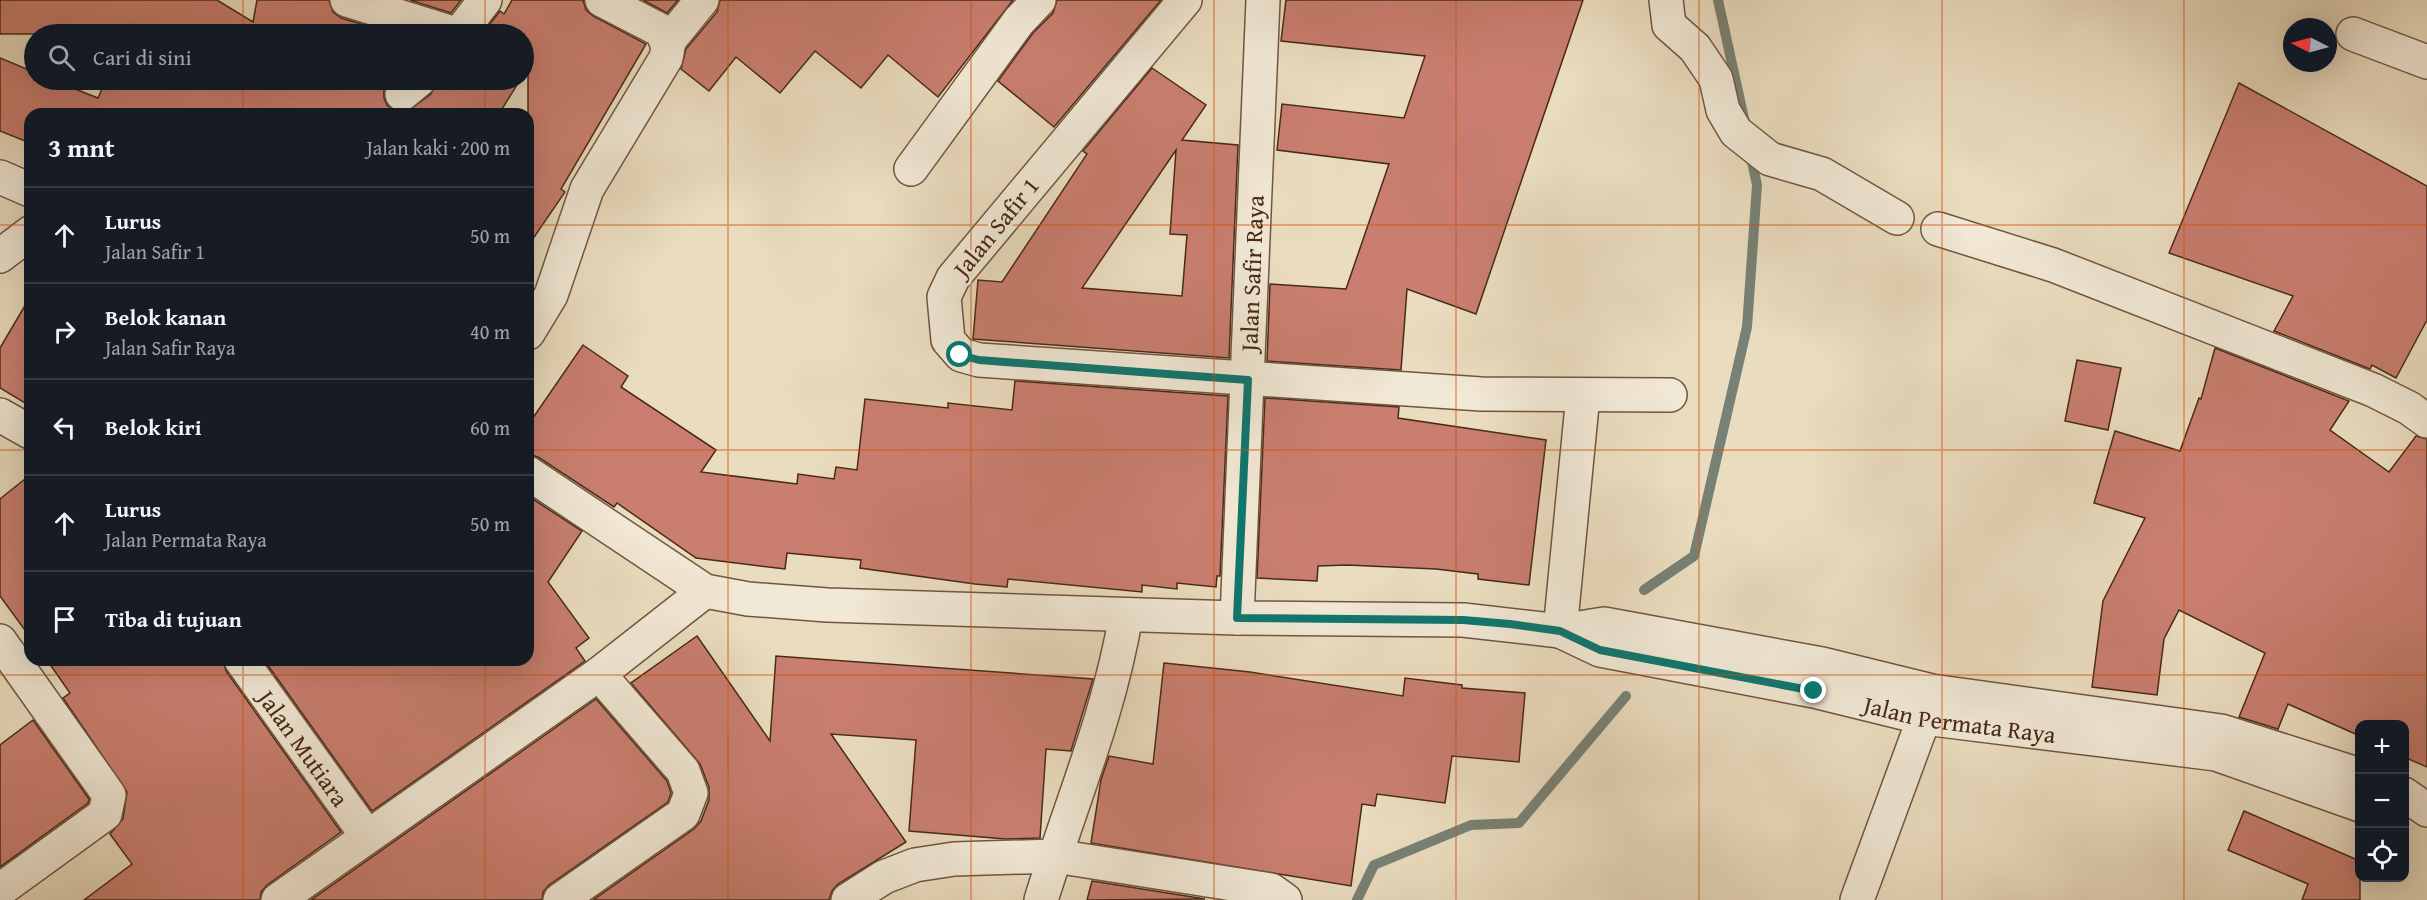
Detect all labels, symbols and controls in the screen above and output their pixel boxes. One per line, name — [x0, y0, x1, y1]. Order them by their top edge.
north arrow — [2283, 18, 2337, 72]
search box — [24, 24, 534, 90]
icon: search — [45, 41, 78, 74]
text: Cari di sini — [93, 41, 192, 73]
text: 3 mnt — [48, 128, 115, 167]
text: Jalan kaki · 200 m — [366, 133, 510, 162]
street label: Jalan Safir 1 — [943, 169, 1047, 287]
street label: Jalan Safir Raya — [1231, 194, 1272, 355]
text: Lurus — [105, 205, 161, 237]
icon: ahead — [48, 219, 81, 252]
text: 50 m — [470, 221, 510, 250]
text: Jalan Safir 1 — [105, 237, 205, 266]
text: Belok kanan — [105, 301, 226, 333]
icon: right — [48, 315, 81, 348]
text: 40 m — [470, 317, 510, 346]
text: Jalan Safir Raya — [105, 333, 235, 362]
route start — [946, 341, 972, 367]
icon: left — [48, 411, 81, 444]
text: Belok kiri — [105, 411, 202, 443]
text: 60 m — [470, 413, 510, 442]
text: Lurus — [105, 493, 161, 525]
icon: ahead — [48, 507, 81, 540]
text: 50 m — [470, 509, 510, 538]
text: Jalan Permata Raya — [105, 525, 267, 554]
icon: arrive — [48, 603, 81, 636]
text: Tiba di tujuan — [105, 603, 242, 635]
route end — [1800, 677, 1826, 703]
street label: Jalan Mutiara — [248, 680, 358, 814]
street label: Jalan Permata Raya — [1857, 686, 2058, 752]
map controls — [2355, 720, 2409, 882]
button: + — [2355, 720, 2409, 774]
button: − — [2355, 774, 2409, 828]
button: locate — [2355, 828, 2409, 882]

